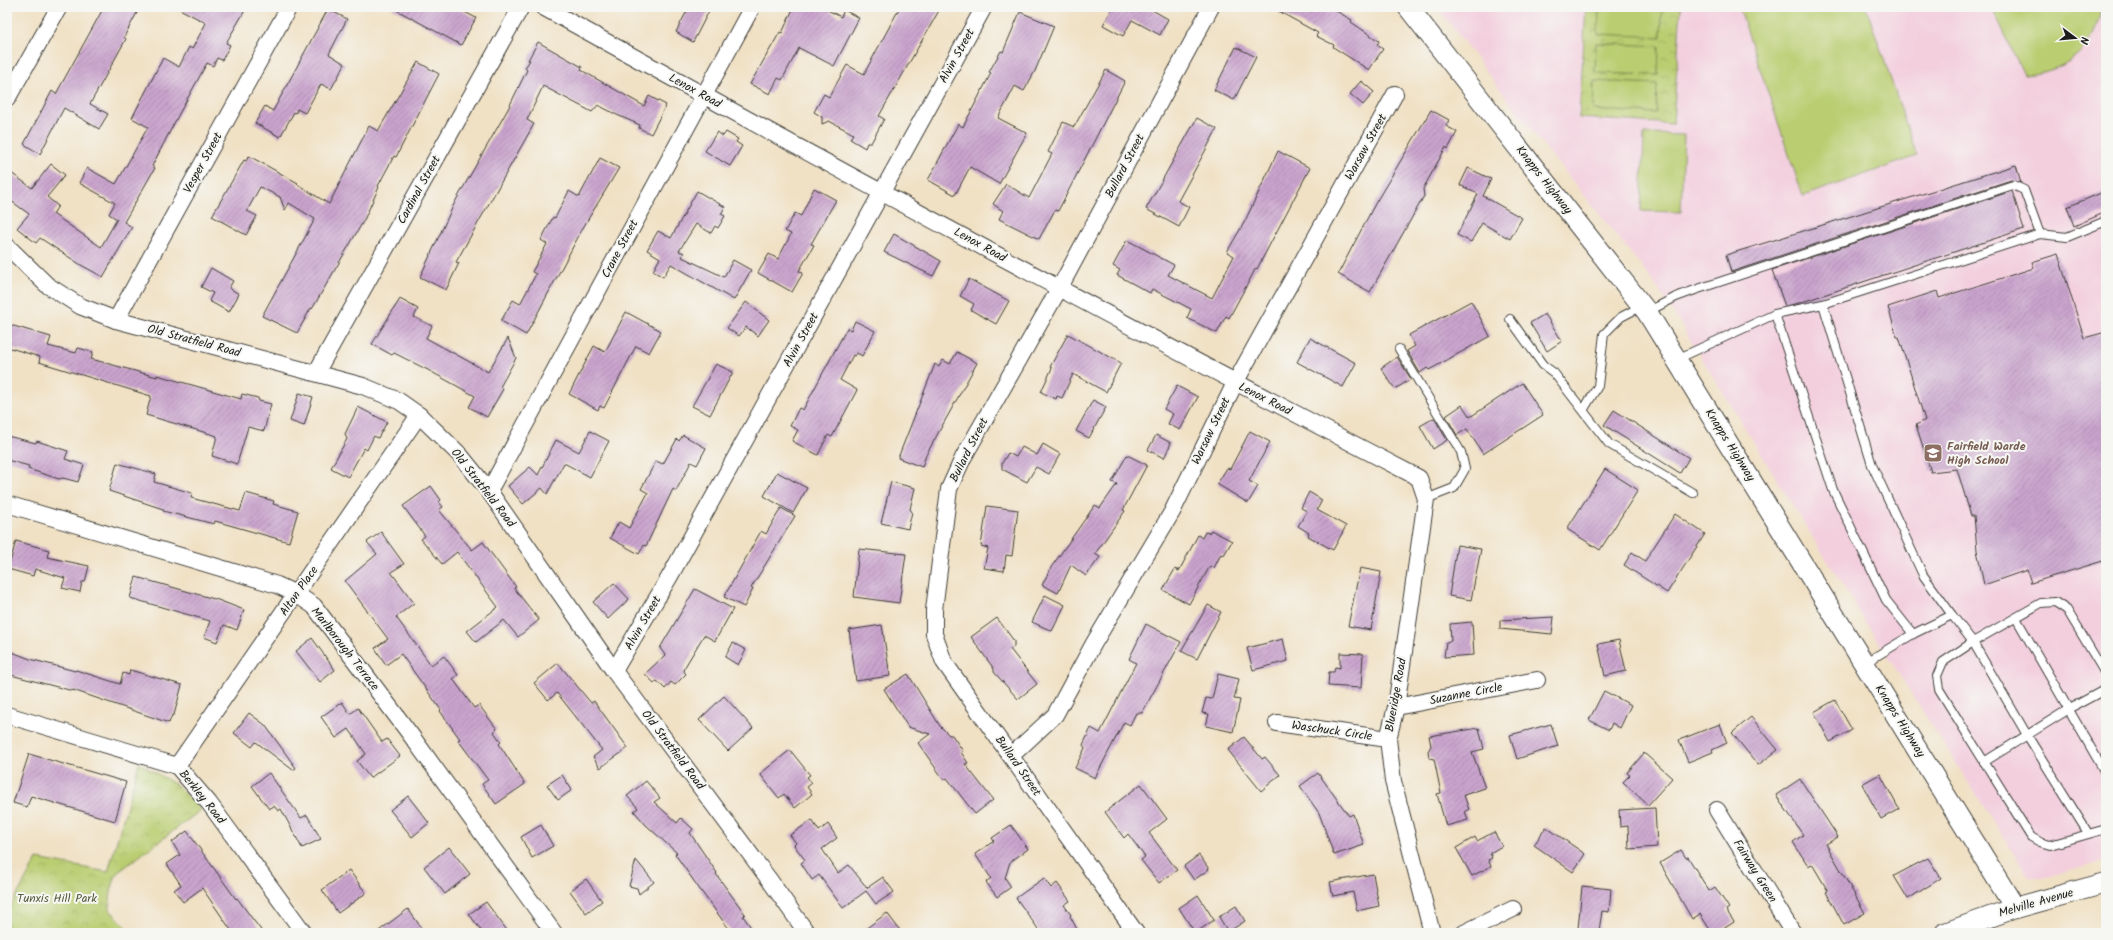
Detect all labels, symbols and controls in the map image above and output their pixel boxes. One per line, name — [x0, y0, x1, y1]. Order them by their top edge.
north arrow — [2055, 18, 2095, 58]
street label: Alvin Street — [934, 25, 980, 87]
text: N — [2074, 35, 2093, 46]
street label: Lenox Road — [665, 69, 726, 114]
street label: Warsaw Street — [1340, 110, 1392, 184]
street label: Vesper Street — [178, 129, 228, 197]
street label: Bullard Street — [1100, 130, 1150, 201]
street label: Knapps Highway — [1511, 141, 1577, 219]
street label: Cardinal Street — [392, 152, 446, 228]
street label: Crane Street — [597, 216, 644, 282]
street label: Lenox Road — [950, 223, 1011, 268]
street label: Alvin Street — [778, 309, 824, 371]
street label: Old Stratfield Road — [145, 319, 244, 363]
street label: Lenox Road — [1235, 377, 1296, 421]
street label: Warsaw Street — [1186, 394, 1236, 468]
street label: Knapps Highway — [1700, 405, 1760, 485]
street label: Bullard Street — [945, 414, 994, 486]
place label: Fairfield Warde High School — [1947, 437, 2026, 470]
school or university icon: Fairfield Warde High School — [1922, 442, 1944, 464]
street label: Old Stratfield Road — [446, 444, 521, 532]
street label: Alton Place — [275, 562, 324, 620]
street label: Alvin Street — [620, 592, 666, 654]
street label: Marlborough Terrace — [306, 603, 384, 696]
street label: Blueridge Road — [1380, 656, 1412, 733]
street label: Suzanne Circle — [1428, 678, 1505, 710]
street label: Knapps Highway — [1870, 681, 1930, 761]
street label: Old Stratfield Road — [637, 706, 710, 795]
street label: Waschuck Circle — [1290, 716, 1374, 746]
street label: Bullard Street — [990, 732, 1046, 800]
street label: Berkley Road — [174, 766, 231, 829]
street label: Fairway Green — [1728, 836, 1782, 906]
street label: Melville Avenue — [1996, 883, 2076, 923]
park label: Tunxis Hill Park — [17, 889, 97, 908]

